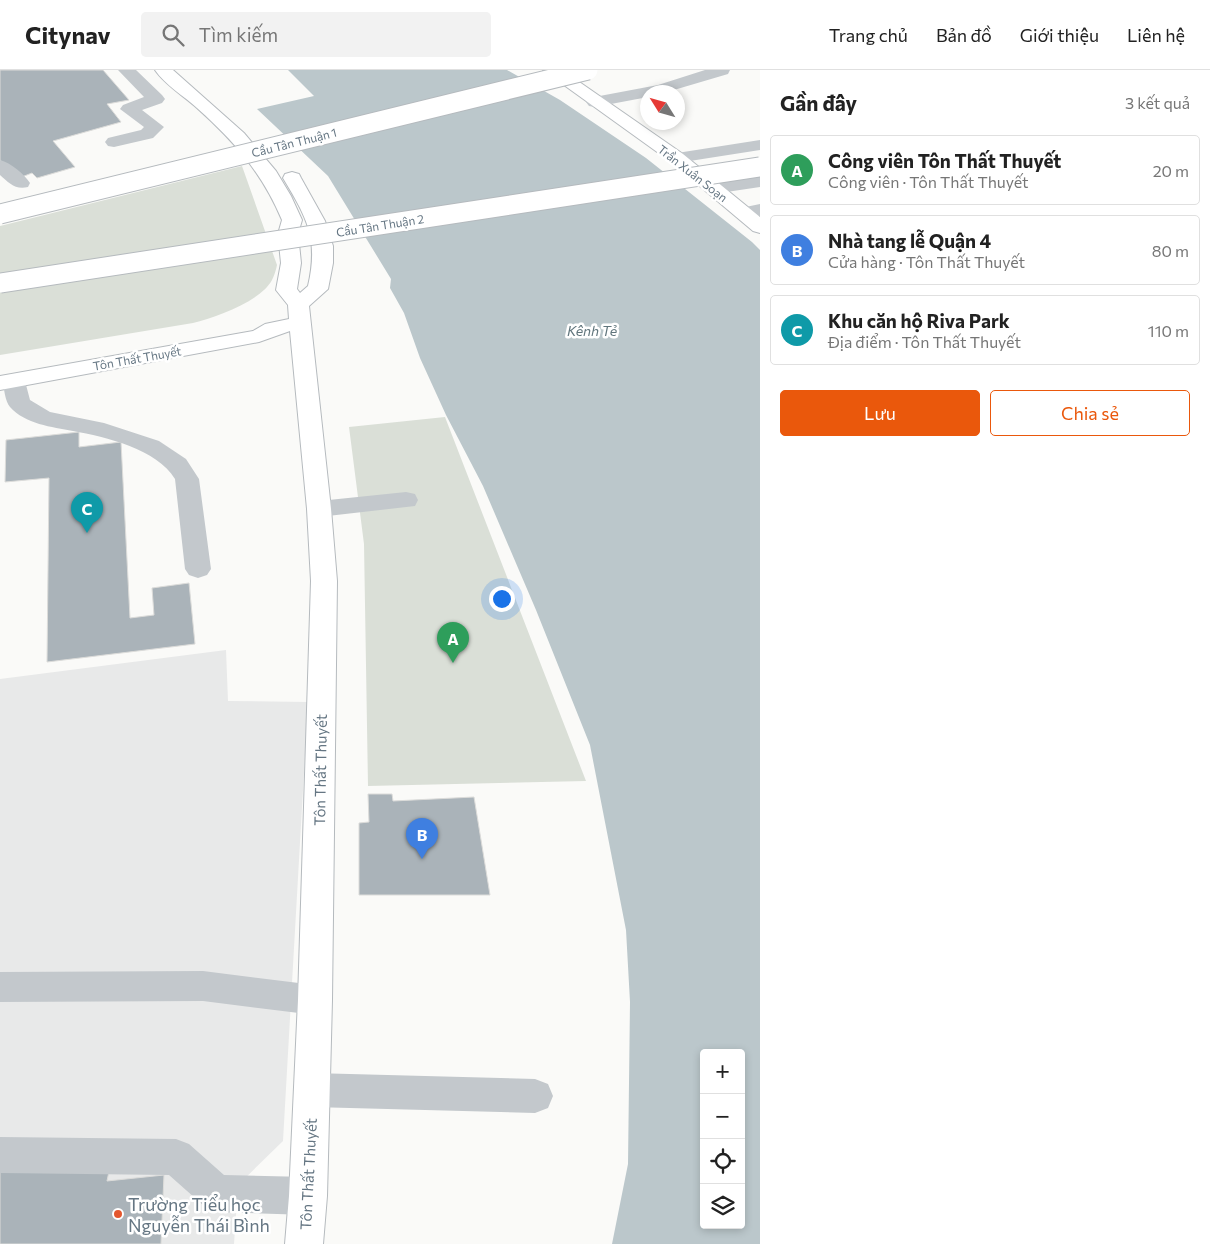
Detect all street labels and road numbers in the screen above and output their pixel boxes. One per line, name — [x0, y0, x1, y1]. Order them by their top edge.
street label: Cầu Tân Thuận 1 — [250, 125, 338, 159]
street label: Trần Xuân Soạn — [656, 142, 730, 204]
street label: Cầu Tân Thuận 2 — [335, 211, 425, 239]
street label: Tôn Thất Thuyết — [92, 343, 182, 373]
street label: Tôn Thất Thuyết — [310, 714, 330, 826]
street label: Tôn Thất Thuyết — [296, 1118, 320, 1230]

